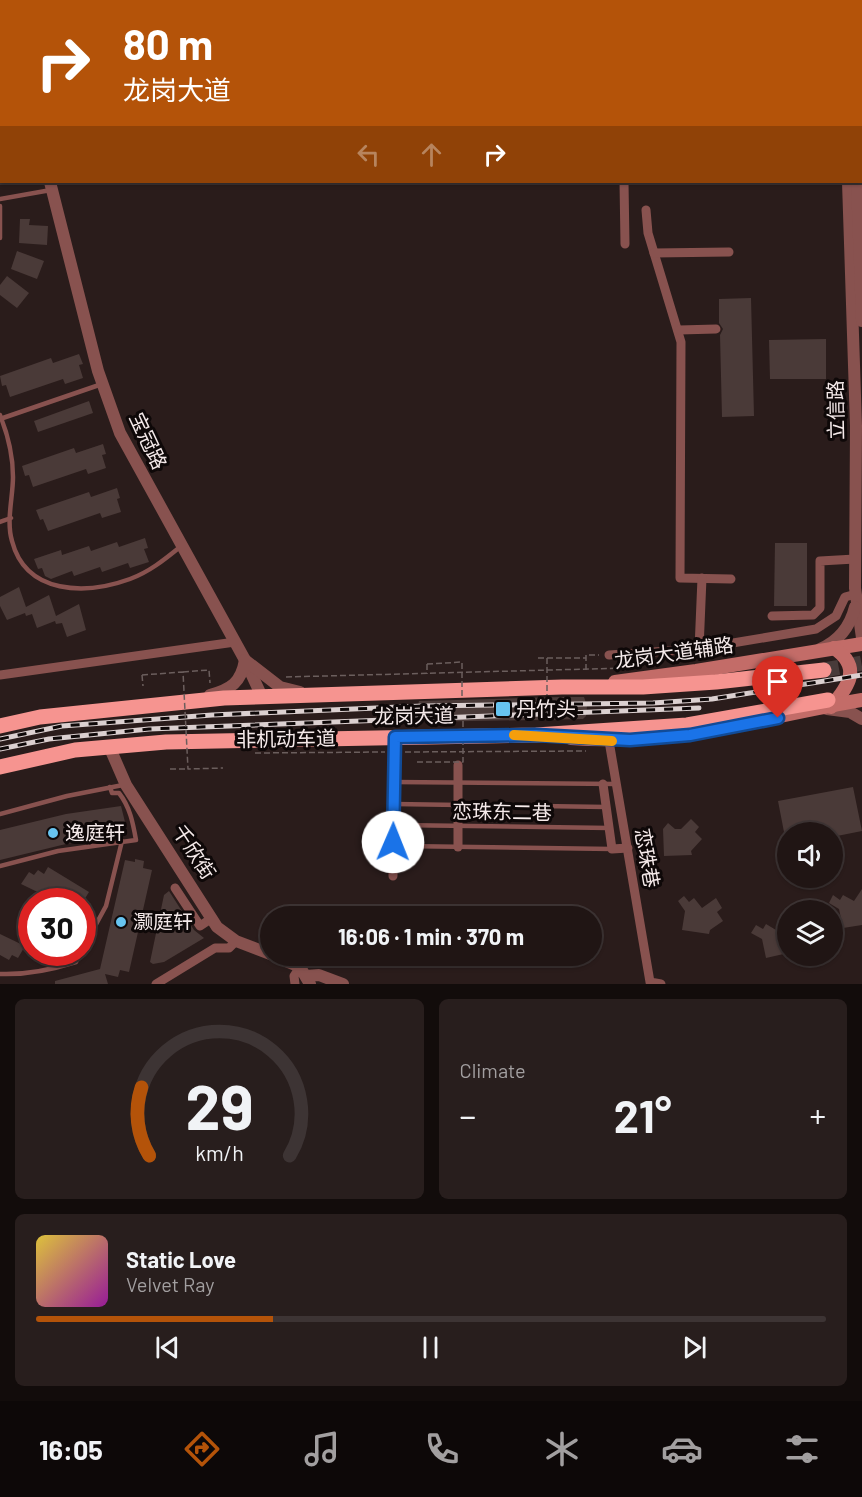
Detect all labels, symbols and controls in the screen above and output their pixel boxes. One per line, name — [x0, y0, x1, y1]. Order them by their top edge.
text: 80 m — [123, 18, 213, 68]
icon: right — [24, 24, 102, 102]
text: 龙岗大道 — [123, 73, 231, 105]
icon: left — [352, 138, 385, 171]
icon: ahead — [415, 138, 448, 171]
icon: right — [478, 138, 511, 171]
street label: 立信路 — [822, 380, 848, 440]
street label: 宝冠路 — [125, 408, 172, 473]
street label: 龙岗大道辅路 — [613, 632, 735, 672]
pin — [752, 656, 803, 718]
icon: arrive — [761, 665, 794, 698]
place label: 丹竹头 — [516, 696, 576, 720]
marker: 丹竹头 — [494, 700, 512, 718]
street label: 龙岗大道 — [374, 702, 454, 728]
street label: 非机动车道 — [236, 725, 336, 751]
street label: 恋珠东二巷 — [452, 798, 552, 824]
position arrow — [361, 810, 425, 874]
place label: 逸庭轩 — [65, 820, 125, 844]
street label: 千欣街 — [168, 820, 221, 883]
map controls — [777, 822, 843, 966]
button: sound — [777, 822, 843, 888]
marker: 逸庭轩 — [46, 826, 60, 840]
street label: 恋珠巷 — [631, 826, 665, 889]
speed limit sign: 30 — [18, 888, 96, 966]
button: layers — [777, 900, 843, 966]
place label: 灏庭轩 — [133, 909, 193, 933]
marker: 灏庭轩 — [114, 915, 128, 929]
text: 16:06 · 1 min · 370 m — [338, 923, 524, 949]
text: Climate — [460, 1058, 526, 1082]
text: 29 — [185, 1068, 253, 1142]
text: 21° — [614, 1088, 672, 1142]
text: − — [460, 1095, 476, 1135]
text: + — [810, 1095, 826, 1135]
text: km/h — [195, 1140, 244, 1165]
text: Static Love — [126, 1246, 236, 1272]
text: Velvet Ray — [126, 1272, 215, 1296]
icon: previous — [151, 1331, 184, 1364]
icon: pause — [414, 1331, 447, 1364]
icon: next — [678, 1331, 711, 1364]
icon: directions — [181, 1428, 223, 1470]
icon: music — [301, 1428, 343, 1470]
icon: phone — [421, 1428, 463, 1470]
icon: climate — [541, 1428, 583, 1470]
icon: car — [661, 1428, 703, 1470]
icon: filters — [781, 1428, 823, 1470]
text: 16:05 — [39, 1433, 103, 1465]

